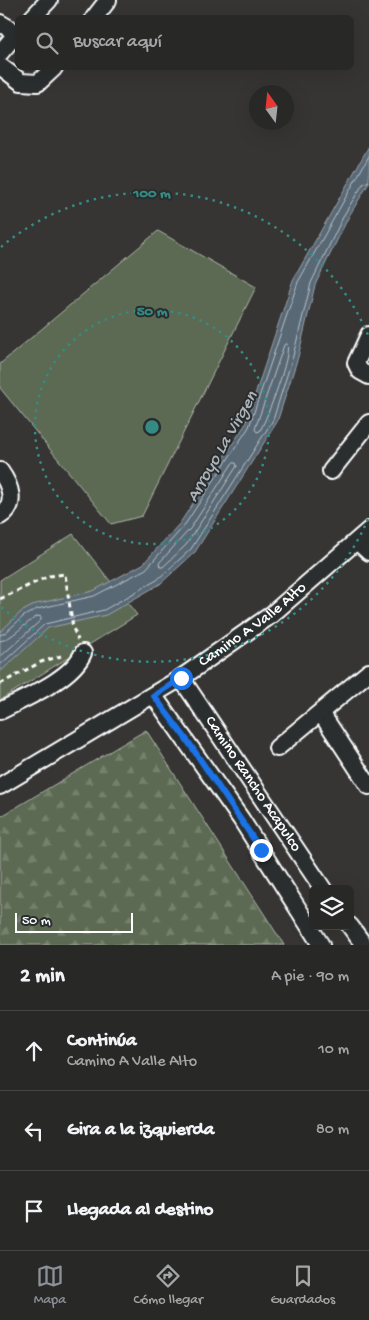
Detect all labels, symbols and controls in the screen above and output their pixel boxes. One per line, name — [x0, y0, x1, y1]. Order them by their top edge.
search box — [15, 15, 354, 70]
icon: search — [33, 29, 61, 57]
text: Buscar aquí — [73, 31, 162, 54]
north arrow — [249, 85, 294, 130]
text: 100 m — [132, 185, 171, 203]
text: 50 m — [137, 303, 168, 321]
water label: Arroyo La Virgen — [183, 388, 263, 506]
centre of rings — [143, 418, 161, 436]
street label: Camino A Valle Alto — [195, 579, 311, 672]
route start — [170, 667, 193, 690]
street label: Camino Rancho Acapulco — [200, 713, 305, 856]
route end — [250, 839, 273, 862]
map controls — [309, 885, 354, 930]
button: layers — [309, 885, 354, 930]
scale bar — [15, 910, 132, 933]
text: 50 m — [22, 913, 51, 930]
text: 2 min — [20, 965, 65, 990]
text: A pie · 90 m — [271, 968, 349, 987]
text: Continúa — [67, 1030, 137, 1053]
icon: ahead — [20, 1037, 48, 1065]
text: 10 m — [318, 1041, 349, 1060]
text: Camino A Valle Alto — [67, 1053, 197, 1072]
icon: left — [20, 1117, 48, 1145]
text: Gira a la izquierda — [67, 1119, 214, 1142]
text: 80 m — [316, 1121, 349, 1140]
icon: arrive — [20, 1197, 48, 1225]
text: Llegada al destino — [67, 1199, 213, 1222]
tab: Mapa — [34, 1262, 66, 1309]
tab: Cómo llegar — [133, 1262, 203, 1309]
tab: Guardados — [270, 1262, 335, 1309]

